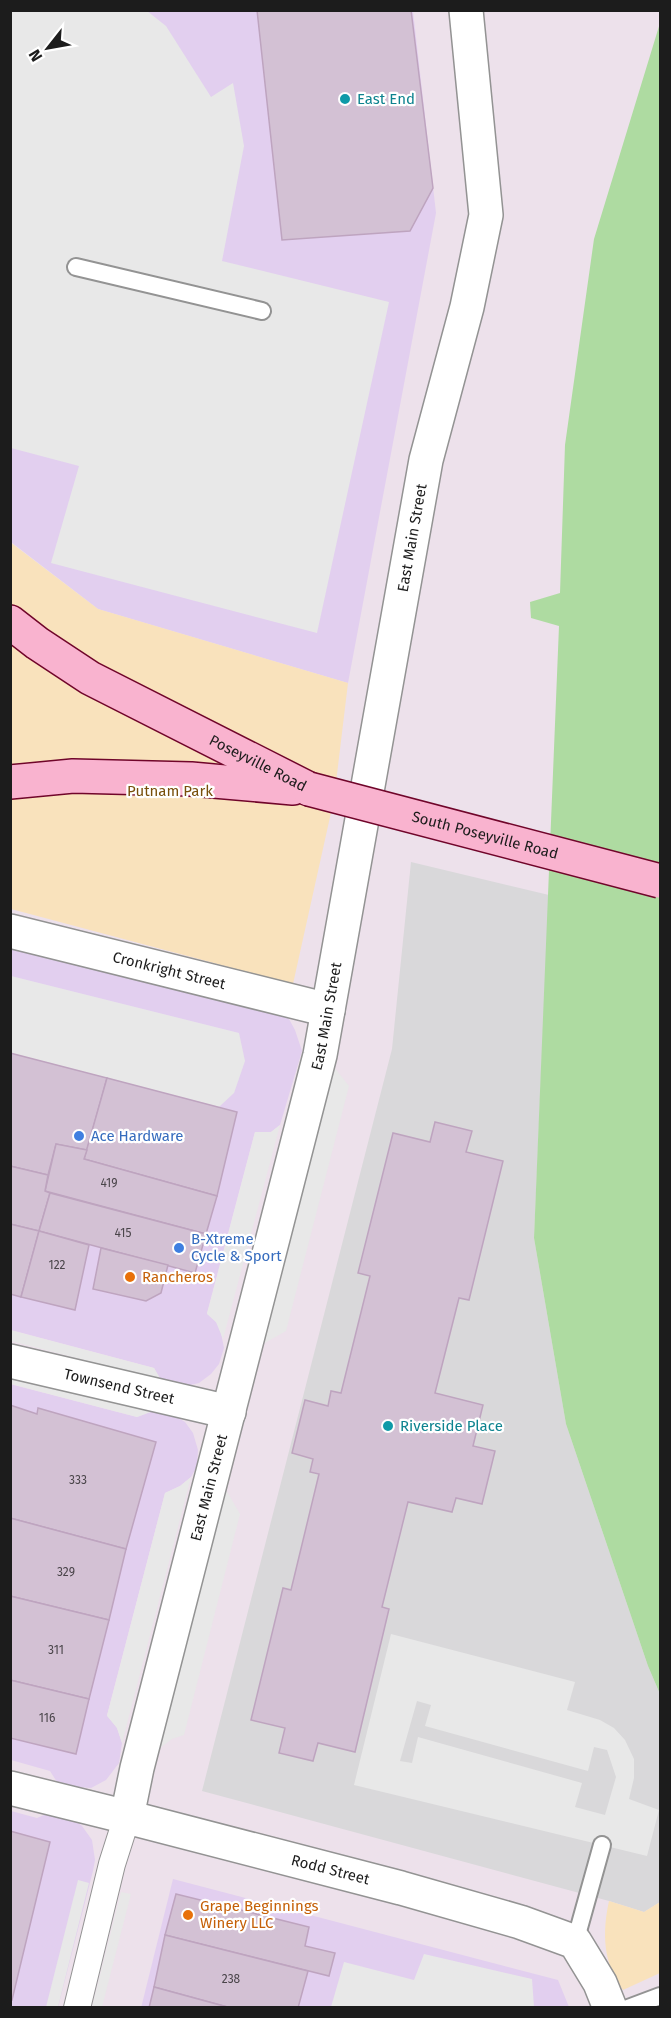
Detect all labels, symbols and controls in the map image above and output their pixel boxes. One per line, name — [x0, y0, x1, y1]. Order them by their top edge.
north arrow — [18, 18, 78, 78]
text: N — [25, 46, 46, 65]
place label: East End — [357, 90, 415, 108]
marker: East End — [338, 92, 352, 106]
street label: East Main Street — [394, 482, 431, 593]
street label: Poseyville Road — [206, 731, 310, 795]
park label: Putnam Park — [127, 782, 213, 800]
street label: South Poseyville Road — [410, 807, 560, 863]
street label: Cronkright Street — [111, 948, 228, 993]
street label: East Main Street — [307, 960, 345, 1072]
place label: Ace Hardware — [91, 1127, 184, 1145]
marker: Ace Hardware — [72, 1129, 86, 1143]
house number: 419 — [100, 1176, 118, 1190]
house number: 415 — [115, 1226, 131, 1240]
place label: B-Xtreme Cycle & Sport — [191, 1230, 282, 1265]
marker: B-Xtreme Cycle & Sport — [172, 1241, 186, 1255]
house number: 122 — [48, 1258, 66, 1272]
place label: Rancheros — [142, 1268, 213, 1286]
marker: Rancheros — [123, 1270, 137, 1284]
street label: Townsend Street — [62, 1365, 177, 1408]
place label: Riverside Place — [400, 1417, 503, 1435]
marker: Riverside Place — [381, 1419, 395, 1433]
street label: East Main Street — [187, 1432, 231, 1543]
house number: 333 — [69, 1473, 87, 1487]
house number: 329 — [57, 1565, 75, 1579]
house number: 311 — [48, 1643, 64, 1657]
house number: 116 — [39, 1711, 55, 1725]
street label: Rodd Street — [289, 1851, 372, 1889]
place label: Grape Beginnings Winery LLC — [200, 1897, 319, 1932]
marker: Grape Beginnings Winery LLC — [181, 1908, 195, 1922]
house number: 238 — [222, 1972, 241, 1986]

